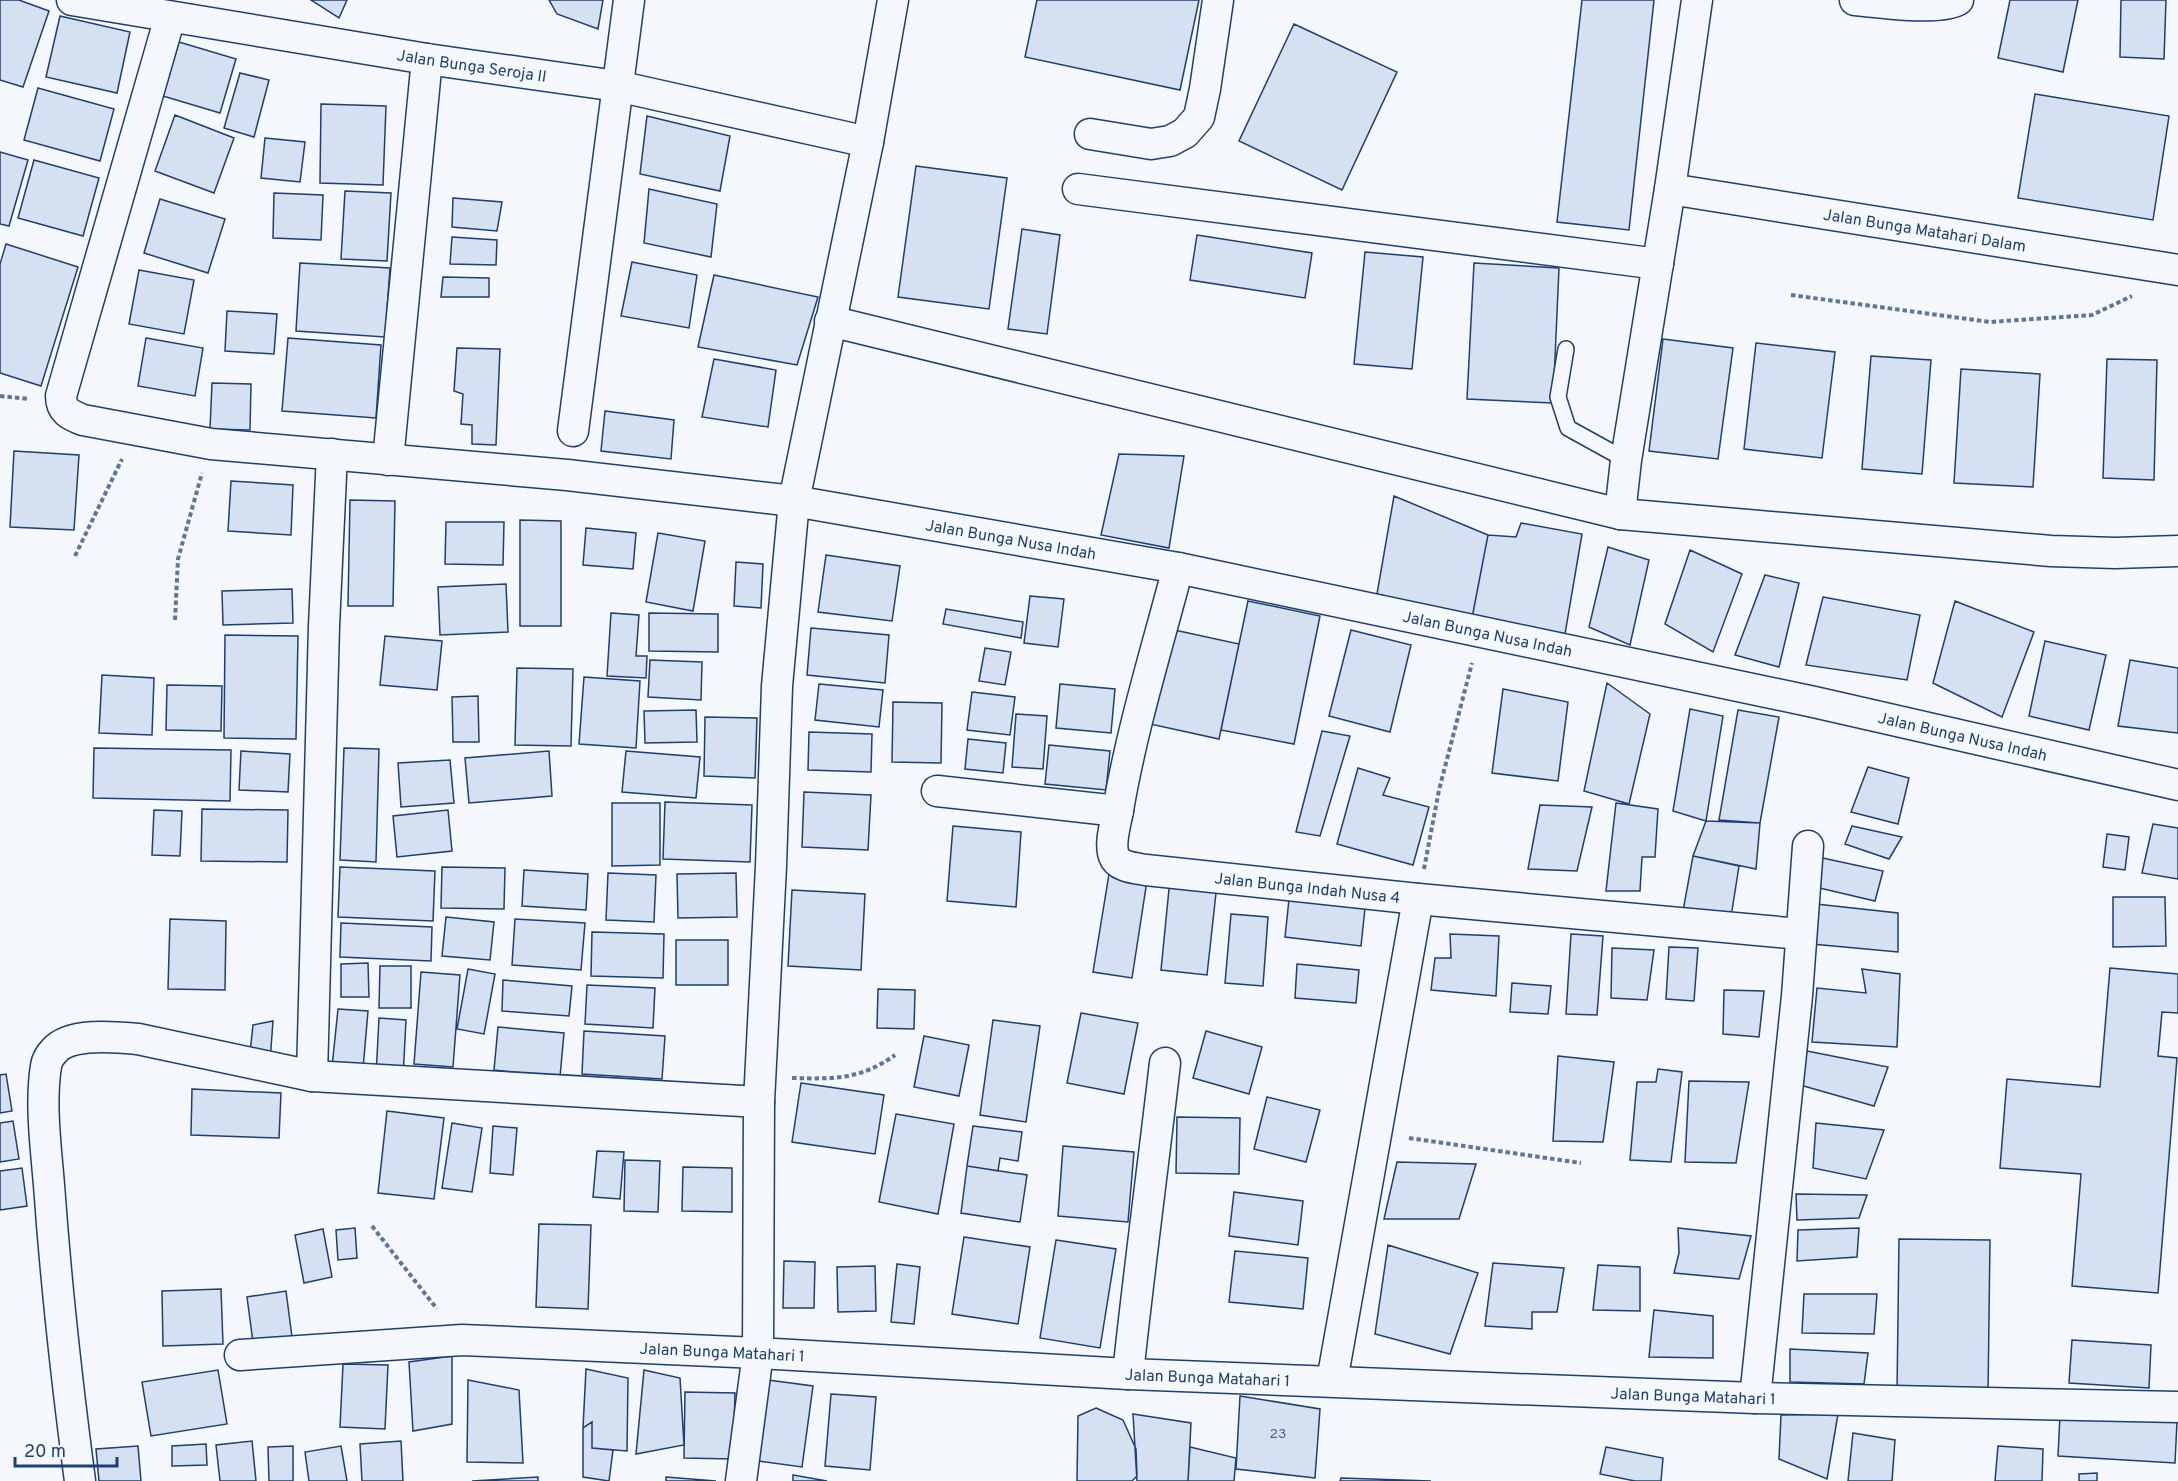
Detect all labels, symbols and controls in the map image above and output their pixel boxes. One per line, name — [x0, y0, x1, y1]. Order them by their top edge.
street label: Jalan Bunga Seroja II — [395, 46, 548, 88]
street label: Jalan Bunga Matahari Dalam — [1822, 206, 2027, 258]
street label: Jalan Bunga Nusa Indah — [924, 516, 1098, 566]
street label: Jalan Bunga Nusa Indah — [1401, 608, 1574, 663]
street label: Jalan Bunga Nusa Indah — [1876, 709, 2049, 767]
street label: Jalan Bunga Indah Nusa 4 — [1213, 869, 1401, 909]
street label: Jalan Bunga Matahari 1 — [639, 1340, 805, 1368]
street label: Jalan Bunga Matahari 1 — [1124, 1366, 1291, 1392]
street label: Jalan Bunga Matahari 1 — [1610, 1385, 1776, 1410]
house number: 23 — [1270, 1426, 1287, 1443]
scale bar — [15, 1430, 117, 1468]
text: 20 m — [24, 1441, 66, 1464]

